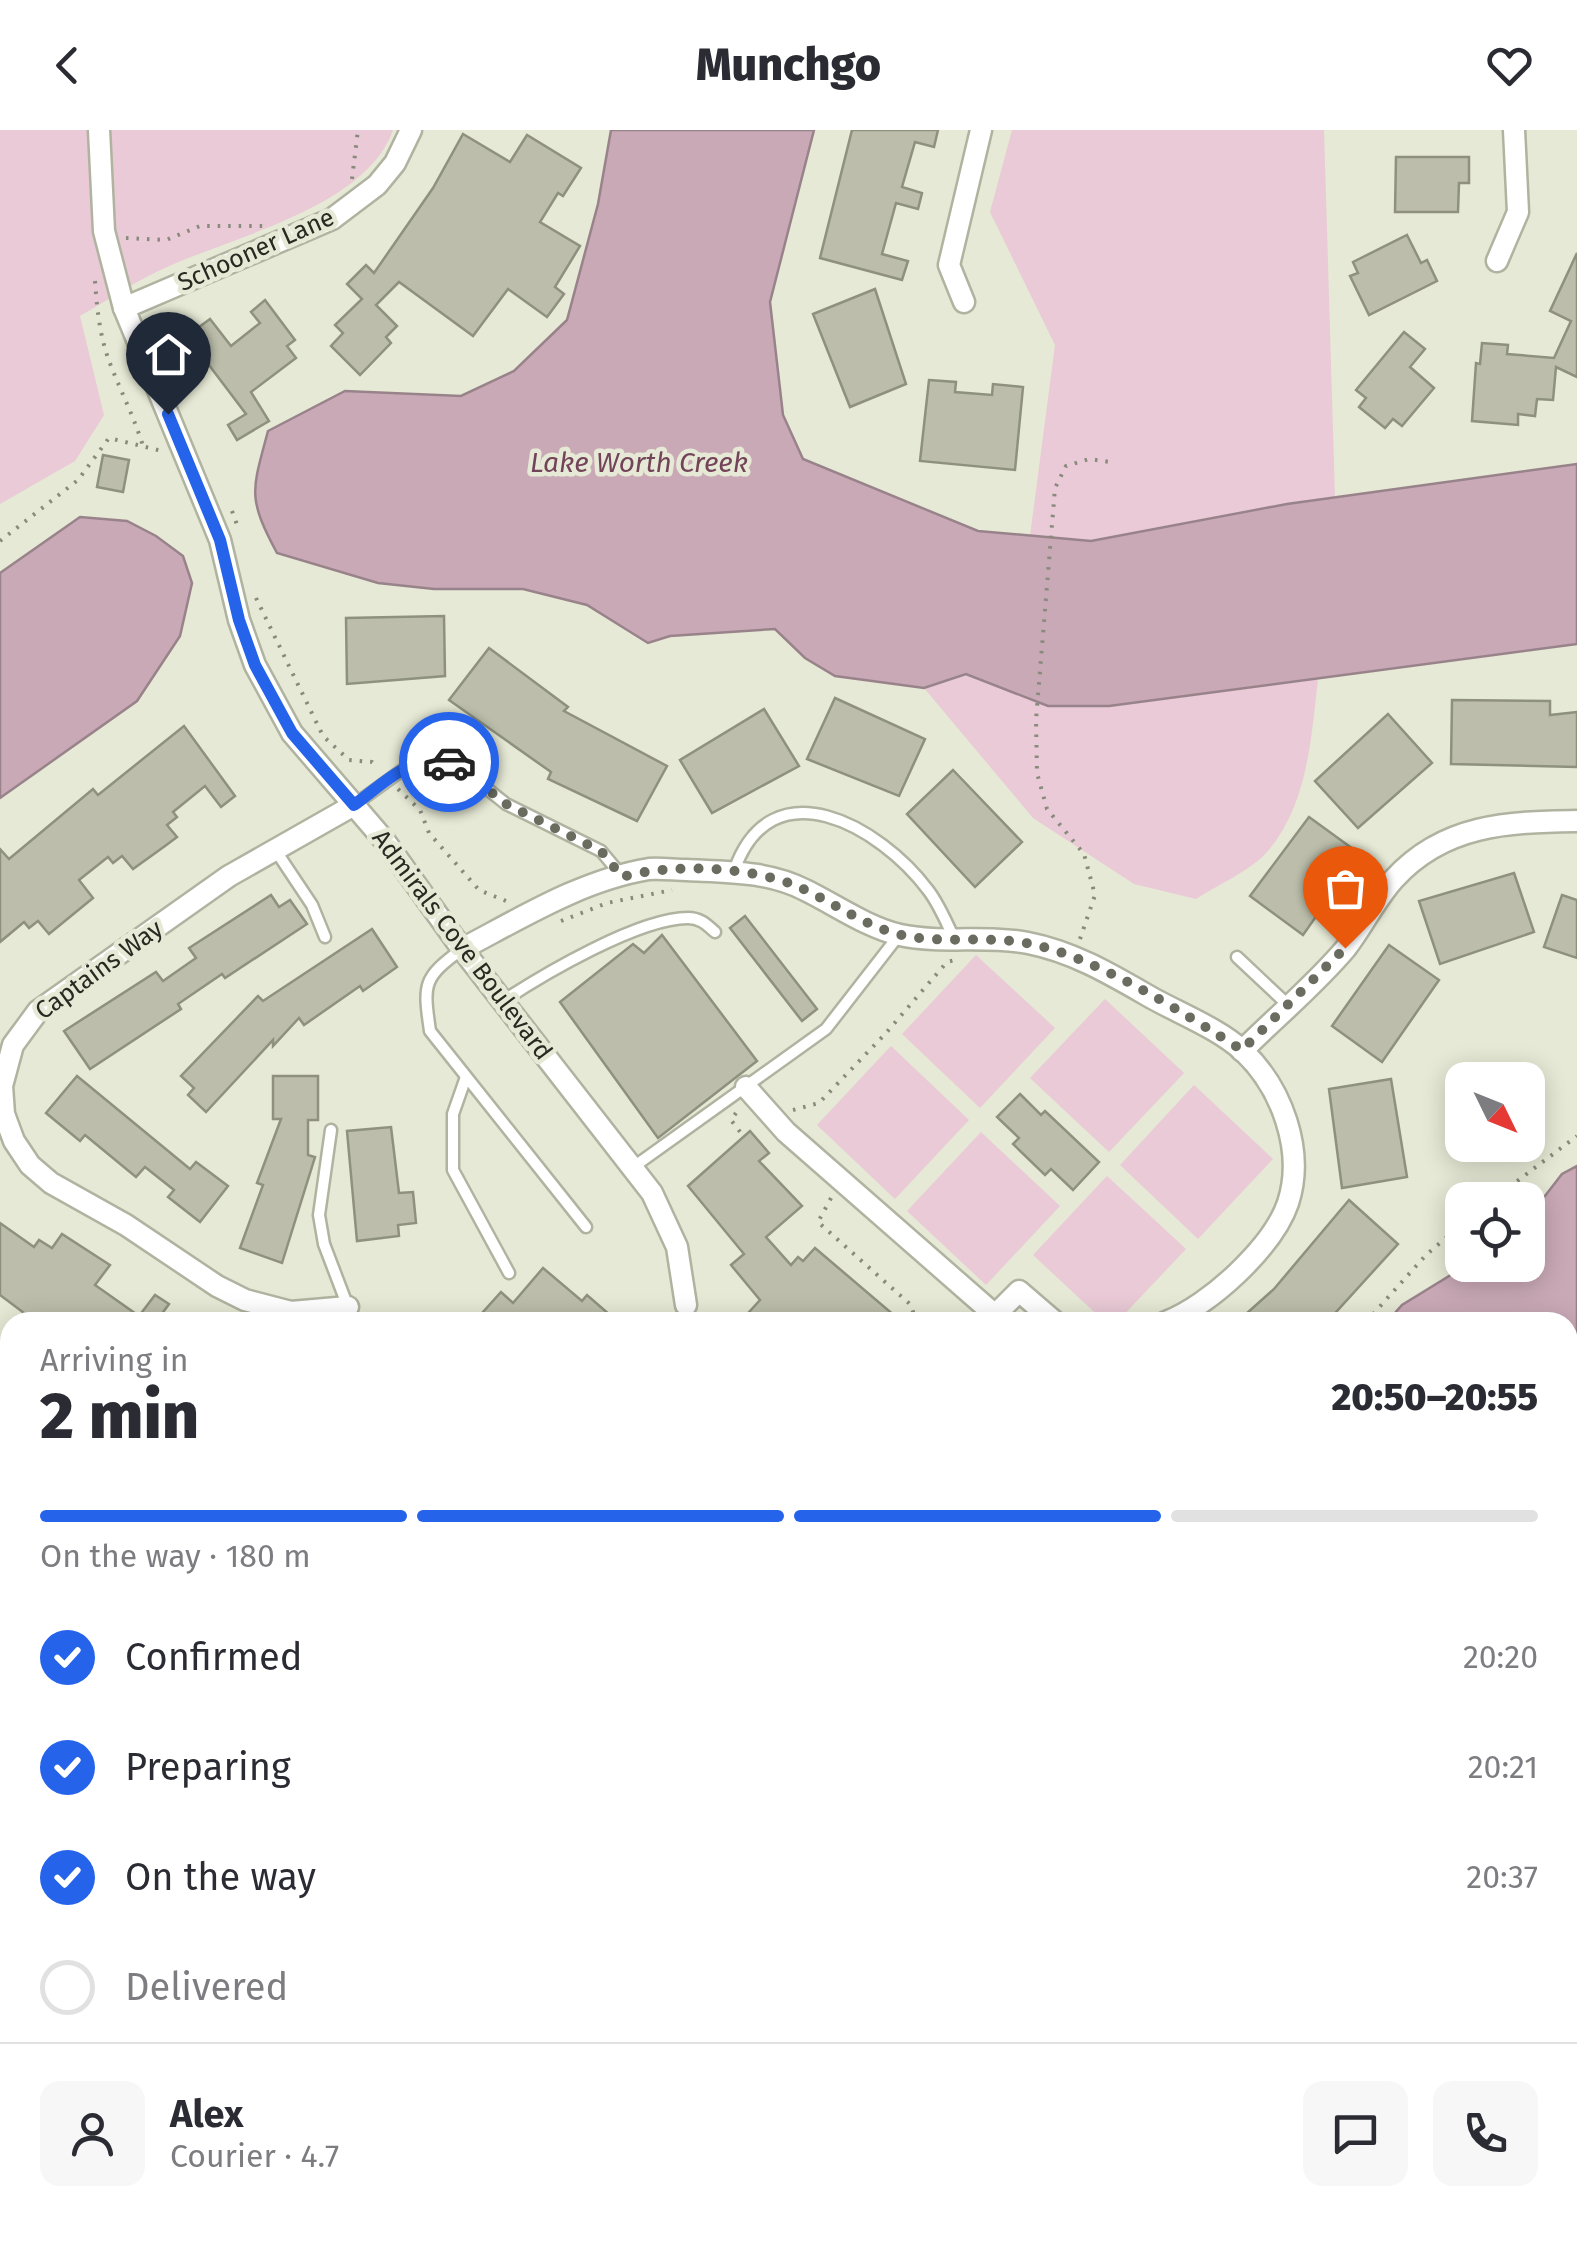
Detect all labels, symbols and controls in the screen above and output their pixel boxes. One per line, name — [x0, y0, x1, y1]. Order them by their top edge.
icon: back — [40, 38, 95, 93]
text: Munchgo — [696, 38, 881, 92]
icon: heart — [1482, 38, 1537, 93]
street label: Schooner Lane — [173, 202, 339, 298]
pin — [126, 312, 211, 415]
icon: home — [141, 327, 196, 382]
water label: Lake Worth Creek — [530, 446, 748, 479]
courier — [399, 712, 499, 812]
icon: car — [422, 735, 477, 790]
street label: Admirals Cove Boulevard — [366, 824, 558, 1066]
pin — [1303, 846, 1388, 949]
icon: bag — [1318, 861, 1373, 916]
street label: Captains Way — [29, 913, 169, 1026]
north arrow — [1445, 1062, 1545, 1162]
map controls — [1445, 1062, 1545, 1282]
button: locate — [1445, 1182, 1545, 1282]
text: Arriving in — [40, 1341, 188, 1379]
text: 20:50–20:55 — [1331, 1374, 1538, 1420]
text: 2 min — [40, 1377, 199, 1455]
text: On the way · 180 m — [40, 1537, 311, 1575]
icon: check — [40, 1630, 95, 1685]
text: Confirmed — [125, 1634, 303, 1680]
text: 20:20 — [1463, 1638, 1538, 1676]
icon: check — [40, 1740, 95, 1795]
text: Preparing — [125, 1744, 291, 1790]
text: 20:21 — [1468, 1748, 1538, 1786]
icon: check — [40, 1850, 95, 1905]
text: On the way — [125, 1854, 316, 1900]
text: 20:37 — [1466, 1858, 1538, 1896]
text: Delivered — [125, 1964, 288, 2010]
button: person — [40, 2081, 145, 2186]
button: chat — [1303, 2081, 1408, 2186]
button: phone — [1433, 2081, 1538, 2186]
text: Alex — [170, 2091, 243, 2137]
text: Courier · 4.7 — [170, 2137, 339, 2175]

